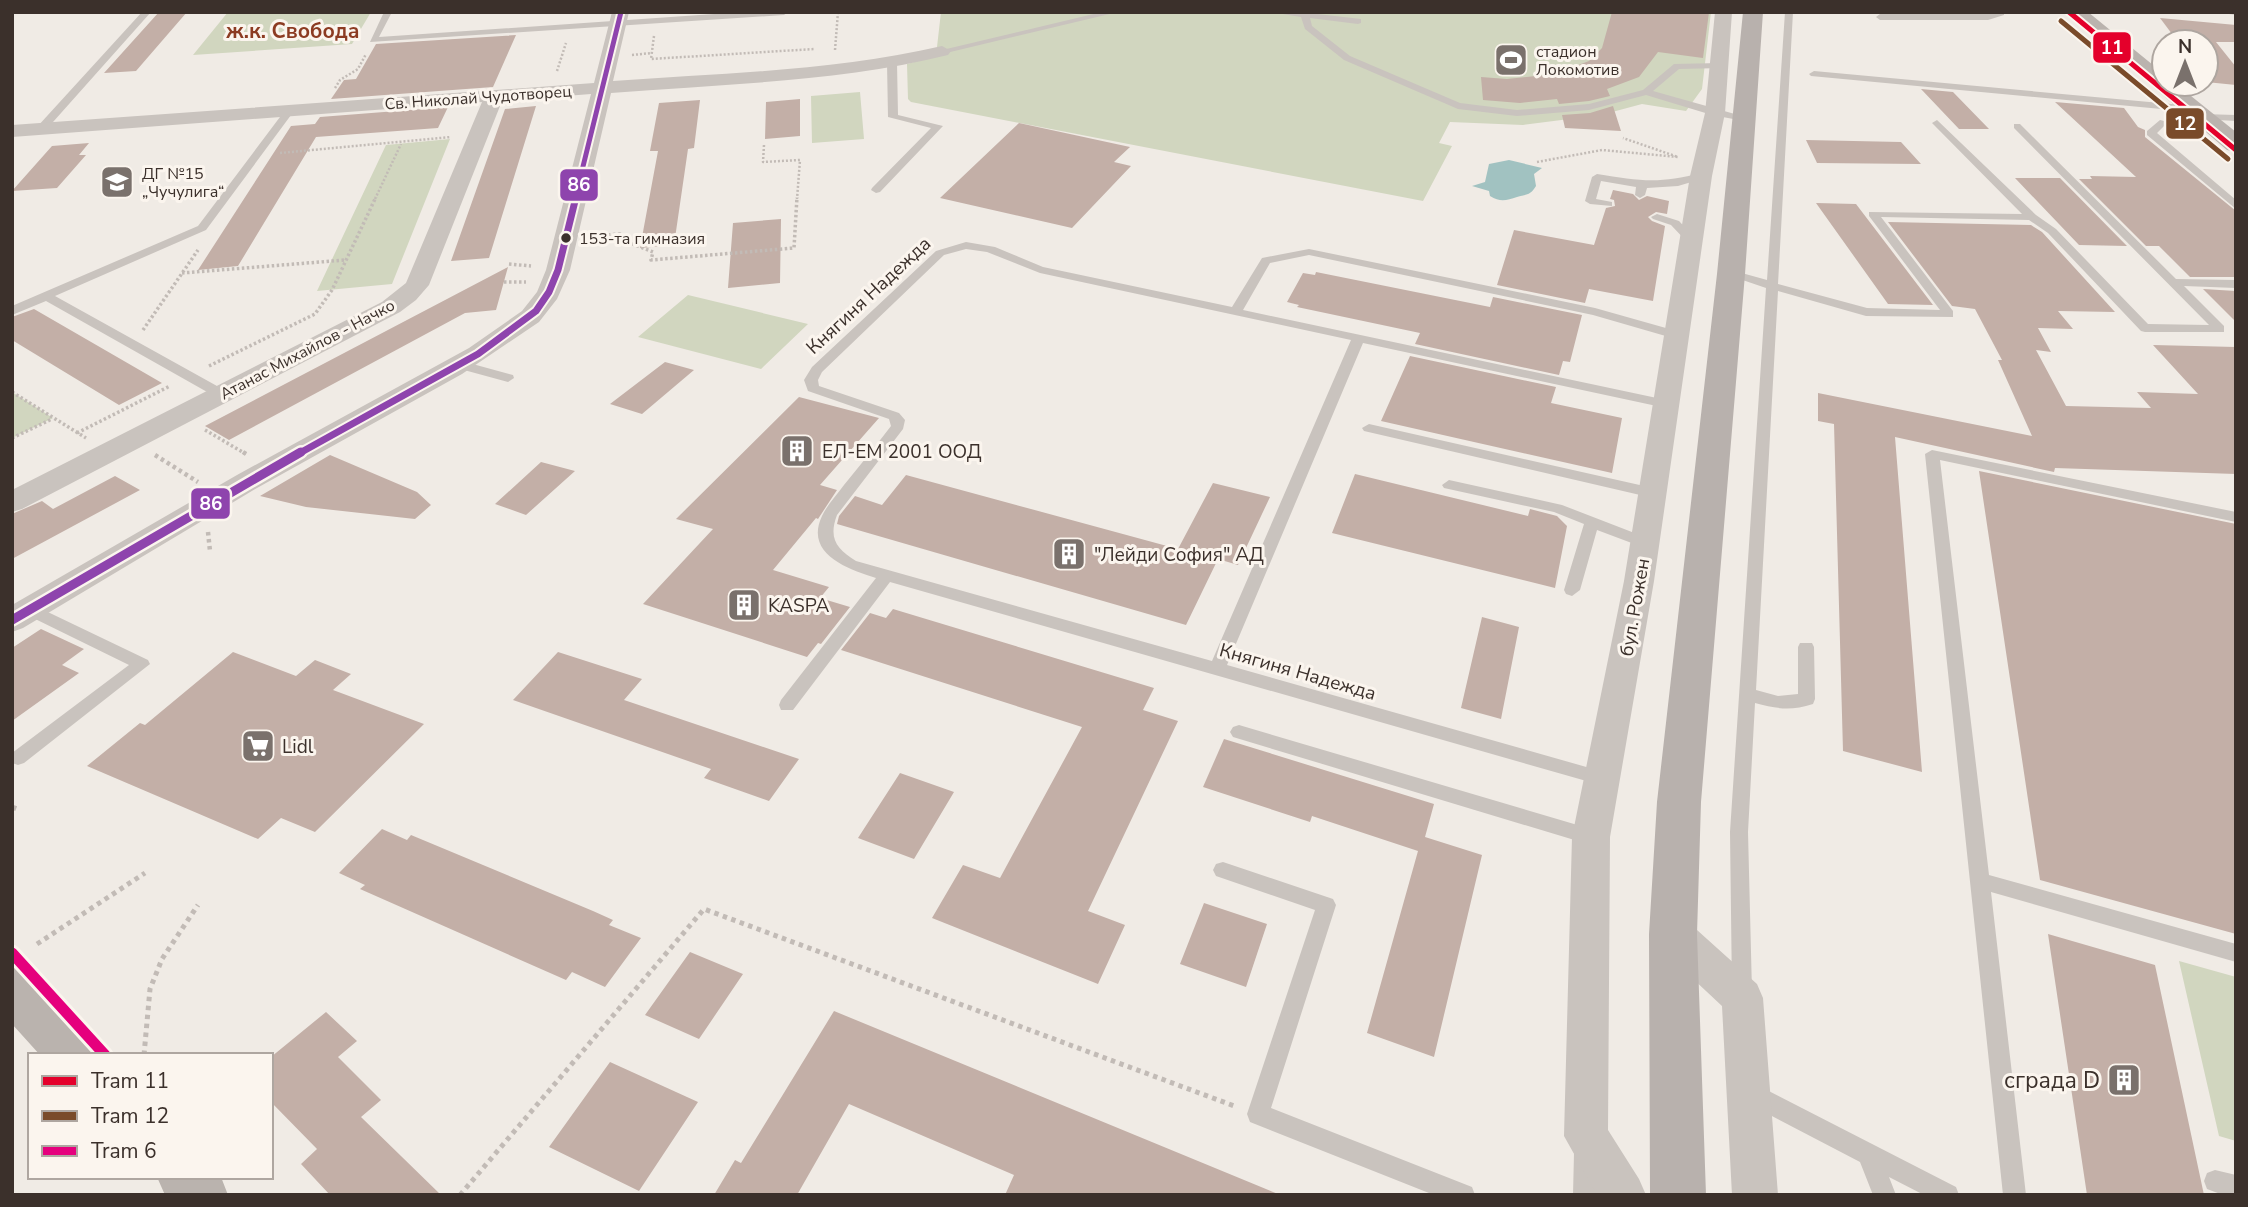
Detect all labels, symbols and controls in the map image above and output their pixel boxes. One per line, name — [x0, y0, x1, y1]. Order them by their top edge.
district label: ж.к. Свобода — [225, 17, 360, 45]
north arrow — [2150, 28, 2220, 98]
line badge: 11 — [2092, 31, 2132, 64]
text: N — [2178, 34, 2192, 60]
text: 11 — [2101, 35, 2123, 61]
sports icon: стадион Локомотив — [1492, 41, 1530, 79]
place label: стадион Локомотив — [1536, 41, 1619, 81]
street label: Св. Николай Чудотворец — [384, 80, 573, 116]
line badge: 12 — [2165, 107, 2205, 140]
text: 12 — [2174, 111, 2196, 137]
school or university icon: ДГ №15 „Чучулига“ — [98, 163, 136, 201]
place label: ДГ №15 „Чучулига“ — [142, 163, 224, 203]
line badge: 86 — [559, 168, 599, 202]
text: 86 — [568, 172, 590, 198]
place label: 153-та гимназия — [579, 228, 705, 250]
marker: 153-та гимназия — [559, 231, 573, 245]
street label: Княгиня Надежда — [801, 231, 937, 360]
street label: Атанас Михайлов - Начко — [216, 294, 399, 405]
building icon: ЕЛ-ЕМ 2001 ООД — [778, 432, 816, 470]
place label: ЕЛ-ЕМ 2001 ООД — [822, 439, 982, 465]
line badge: 86 — [190, 487, 231, 520]
text: 86 — [200, 491, 222, 517]
building icon: "Лейди София" АД — [1050, 535, 1088, 573]
place label: "Лейди София" АД — [1094, 542, 1264, 568]
street label: бул. Рожен — [1614, 556, 1656, 658]
building icon: KASPA — [725, 586, 763, 624]
place label: KASPA — [768, 593, 829, 619]
street label: Княгиня Надежда — [1216, 637, 1379, 707]
supermarket icon: Lidl — [239, 727, 277, 765]
place label: Lidl — [282, 734, 314, 760]
legend — [28, 1053, 273, 1179]
building icon: сграда D — [2105, 1061, 2143, 1099]
place label: сграда D — [2004, 1065, 2100, 1096]
text: Tram 11 — [91, 1067, 169, 1095]
text: Tram 12 — [91, 1102, 169, 1130]
text: Tram 6 — [91, 1137, 157, 1165]

